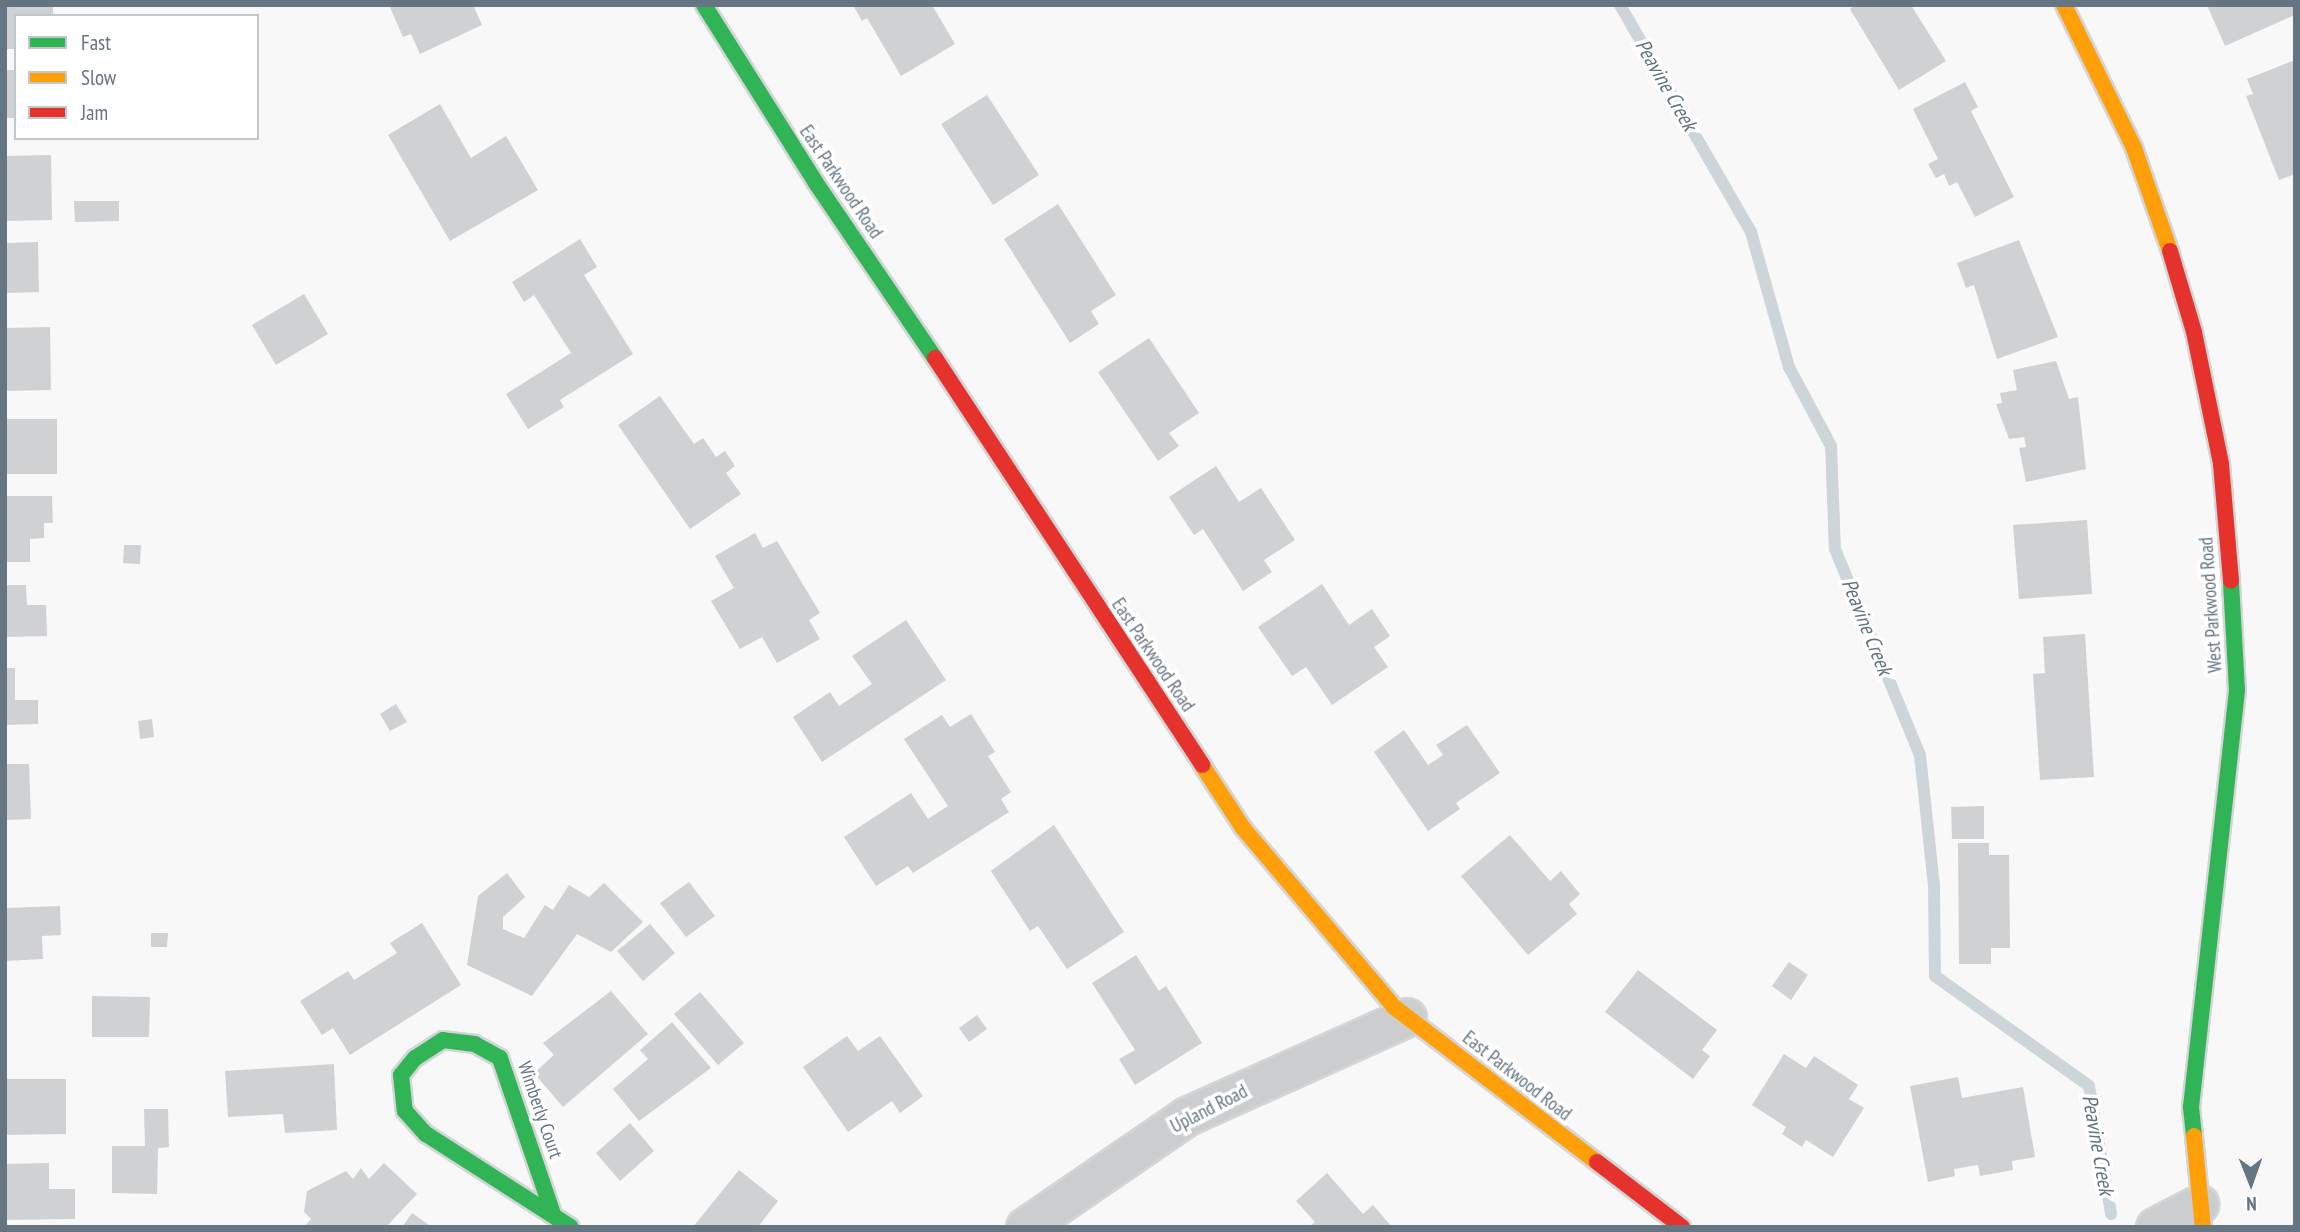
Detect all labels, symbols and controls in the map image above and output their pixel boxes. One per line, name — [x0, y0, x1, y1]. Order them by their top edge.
legend — [14, 14, 259, 140]
text: Fast — [81, 29, 111, 56]
water label: Peavine Creek — [1630, 35, 1702, 135]
text: Slow — [81, 64, 116, 91]
text: Jam — [81, 99, 108, 126]
street label: East Parkwood Road — [795, 121, 887, 243]
street label: West Parkwood Road — [2195, 536, 2227, 674]
water label: Peavine Creek — [1836, 575, 1898, 679]
street label: East Parkwood Road — [1107, 594, 1199, 716]
street label: East Parkwood Road — [1458, 1026, 1576, 1126]
street label: Wimberly Court — [513, 1058, 567, 1162]
street label: Upland Road — [1167, 1080, 1251, 1138]
water label: Peavine Creek — [2077, 1093, 2119, 1197]
north arrow — [2216, 1148, 2286, 1218]
text: N — [2246, 1192, 2257, 1216]

